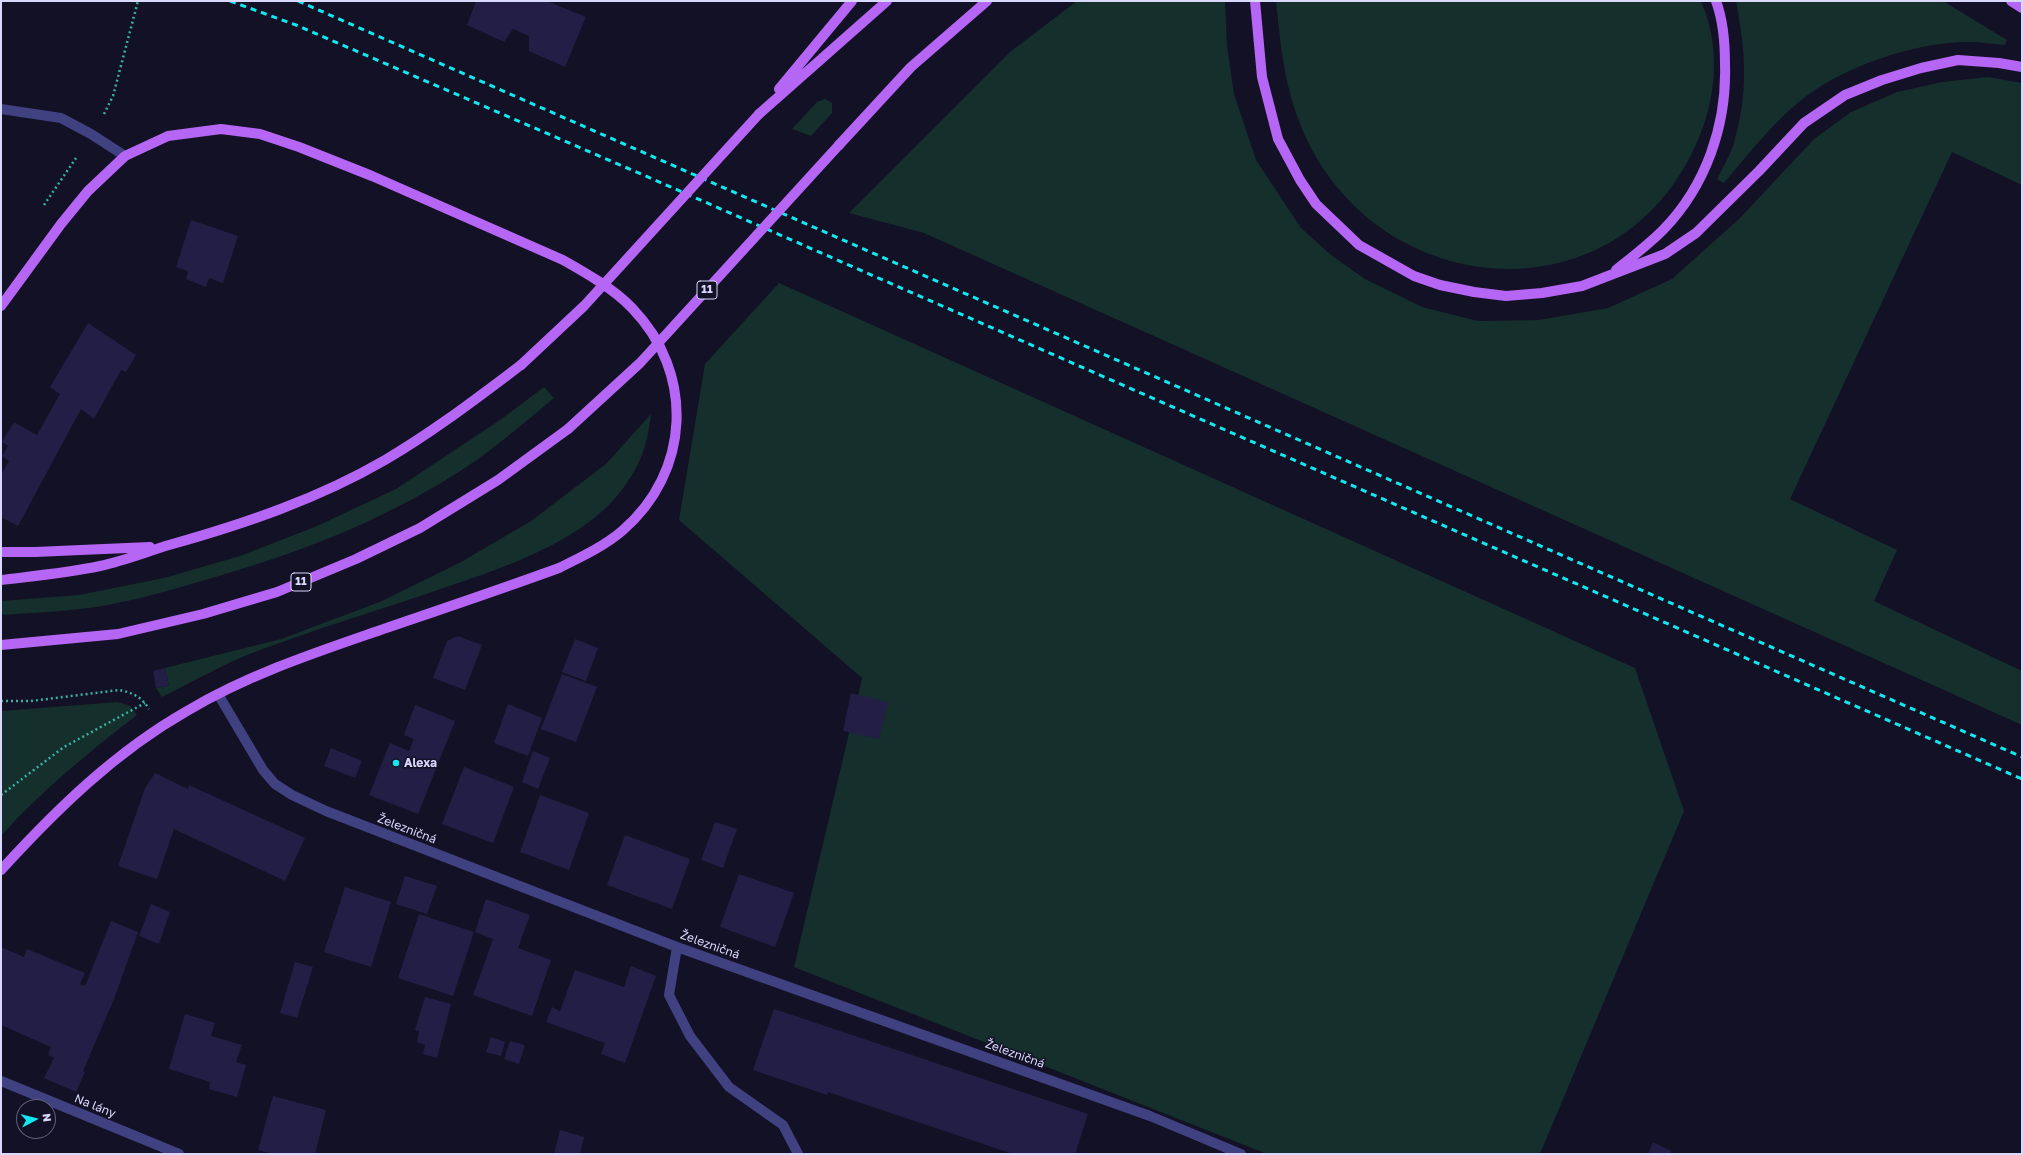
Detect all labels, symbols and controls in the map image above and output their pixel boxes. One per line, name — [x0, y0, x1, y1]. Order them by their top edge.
road number: 11 — [697, 281, 717, 299]
road number: 11 — [291, 573, 311, 591]
place label: Alexa — [404, 756, 437, 770]
marker: Alexa — [391, 758, 401, 768]
street label: Železničná — [375, 811, 439, 847]
street label: Železničná — [678, 928, 742, 962]
street label: Železničná — [983, 1037, 1047, 1071]
street label: Na lány — [72, 1091, 118, 1121]
north arrow — [16, 1099, 56, 1139]
text: N — [40, 1113, 54, 1123]

